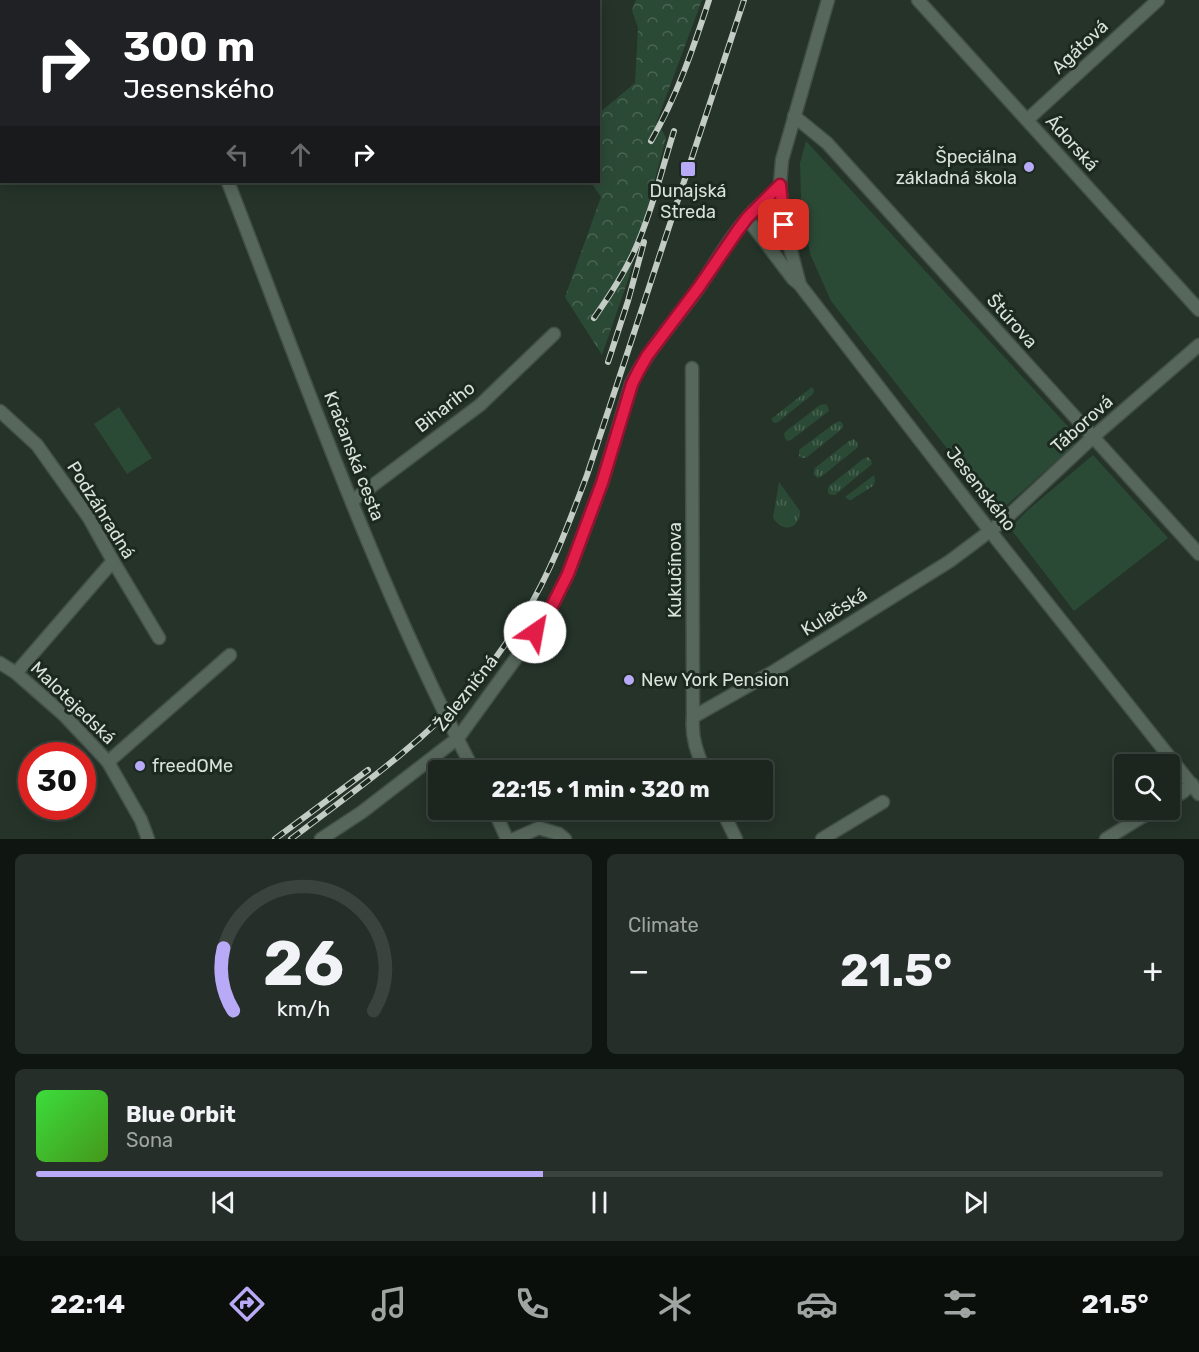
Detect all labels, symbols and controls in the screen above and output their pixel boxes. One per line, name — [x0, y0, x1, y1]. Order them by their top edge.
street label: Agátová — [1047, 15, 1113, 79]
text: 300 m — [123, 22, 255, 72]
icon: right — [24, 24, 102, 102]
text: Jesenského — [123, 73, 275, 105]
street label: Ádorská — [1041, 110, 1103, 176]
icon: left — [221, 138, 254, 171]
icon: ahead — [284, 138, 317, 171]
icon: right — [347, 138, 380, 171]
place label: Špeciálna základná škola — [896, 146, 1017, 189]
marker: Dunajská Streda — [679, 160, 697, 178]
marker: Špeciálna základná škola — [1022, 160, 1036, 174]
place label: Dunajská Streda — [649, 180, 727, 223]
pin — [758, 199, 809, 250]
icon: arrive — [767, 208, 800, 241]
street label: Štúrova — [982, 289, 1042, 353]
street label: Bihariho — [411, 377, 479, 437]
street label: Kračanská cesta — [319, 388, 389, 524]
street label: Táborová — [1046, 390, 1118, 458]
street label: Jesenského — [941, 442, 1021, 536]
street label: Podzáhradná — [62, 457, 140, 563]
street label: Kukučínova — [664, 522, 686, 618]
street label: Kulačská — [797, 583, 871, 641]
position arrow — [503, 600, 567, 664]
street label: Železničná — [430, 651, 502, 735]
street label: Malotejedská — [26, 657, 120, 749]
place label: New York Pension — [641, 669, 789, 691]
marker: New York Pension — [622, 673, 636, 687]
speed limit sign: 30 — [18, 742, 96, 820]
map controls — [1114, 754, 1180, 820]
button: search — [1114, 754, 1180, 820]
place label: freedOMe — [152, 755, 233, 777]
marker: freedOMe — [133, 759, 147, 773]
text: 22:15 · 1 min · 320 m — [491, 776, 710, 803]
text: Climate — [628, 913, 699, 937]
text: 26 — [263, 927, 344, 1001]
text: 21.5° — [840, 944, 952, 997]
text: − — [628, 951, 649, 990]
text: + — [1142, 951, 1163, 990]
text: km/h — [277, 996, 330, 1021]
text: Blue Orbit — [126, 1101, 236, 1128]
text: Sona — [126, 1128, 173, 1152]
icon: previous — [207, 1186, 240, 1219]
icon: pause — [583, 1186, 616, 1219]
icon: next — [959, 1186, 992, 1219]
icon: directions — [226, 1283, 268, 1325]
icon: music — [368, 1283, 410, 1325]
icon: phone — [511, 1283, 553, 1325]
icon: climate — [654, 1283, 696, 1325]
icon: car — [796, 1283, 838, 1325]
icon: filters — [939, 1283, 981, 1325]
text: 22:14 — [50, 1288, 125, 1320]
text: 21.5° — [1081, 1288, 1149, 1320]

